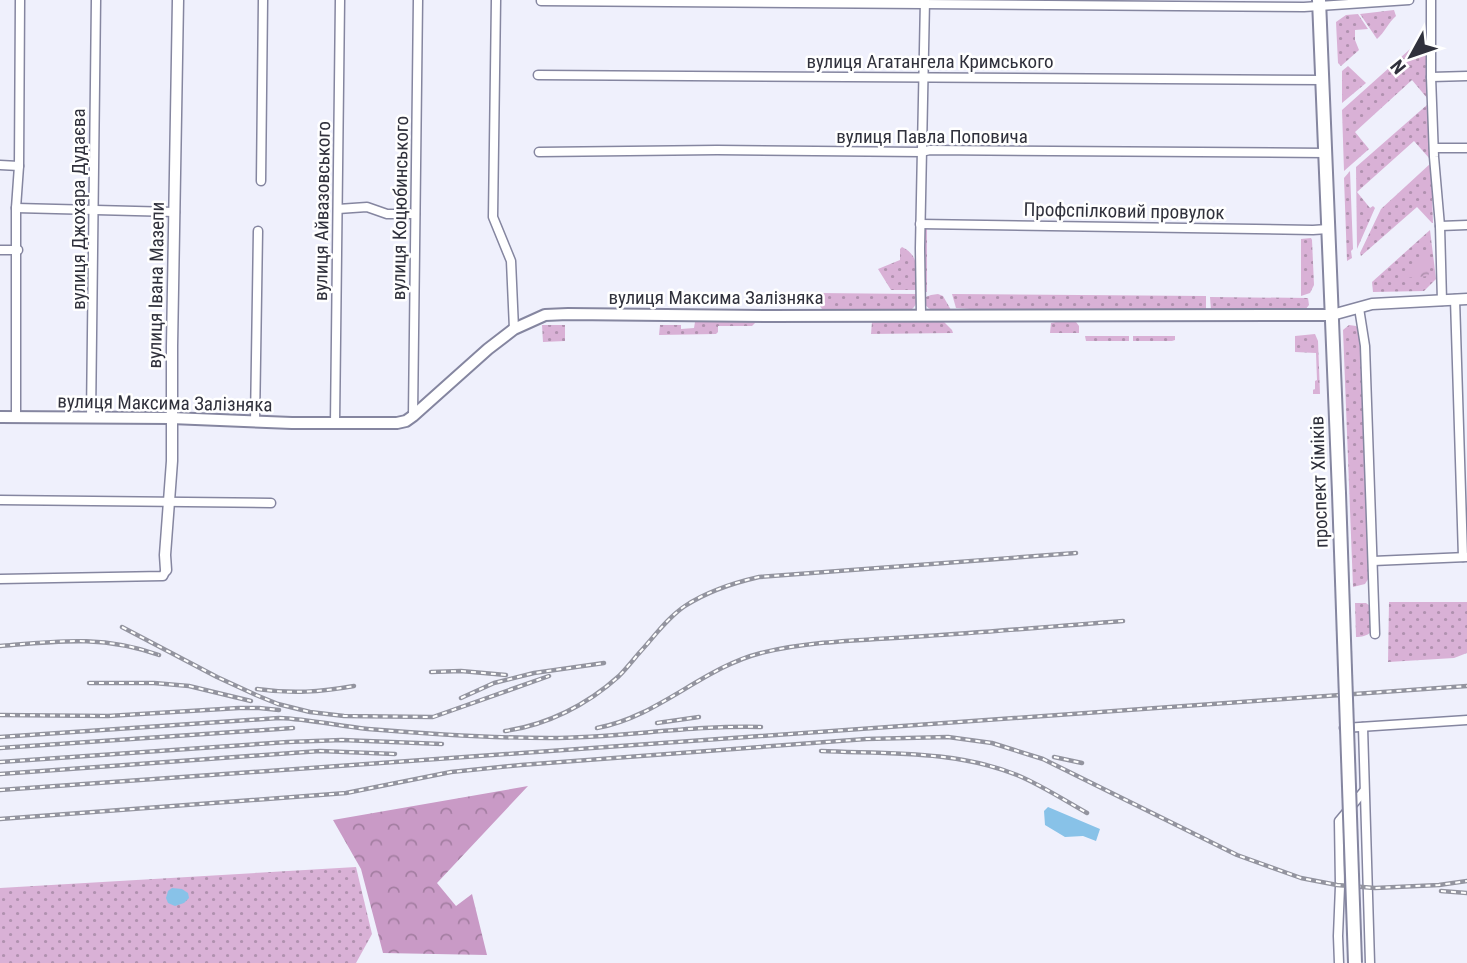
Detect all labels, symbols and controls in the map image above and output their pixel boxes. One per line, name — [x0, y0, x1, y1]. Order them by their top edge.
north arrow — [1376, 21, 1446, 91]
street label: вулиця Агатангела Кримського — [806, 50, 1054, 73]
text: N — [1386, 55, 1411, 78]
street label: вулиця Джохара Дудаєва — [67, 108, 90, 310]
street label: вулиця Коцюбинського — [387, 116, 413, 300]
street label: вулиця Айвазовського — [309, 121, 335, 301]
street label: вулиця Павла Поповича — [836, 125, 1028, 148]
street label: Профспілковий провулок — [1023, 198, 1225, 224]
street label: вулиця Івана Мазепи — [143, 201, 169, 369]
street label: вулиця Максима Залізняка — [608, 286, 824, 309]
street label: вулиця Максима Залізняка — [57, 390, 273, 416]
street label: проспект Хіміків — [1305, 416, 1333, 548]

